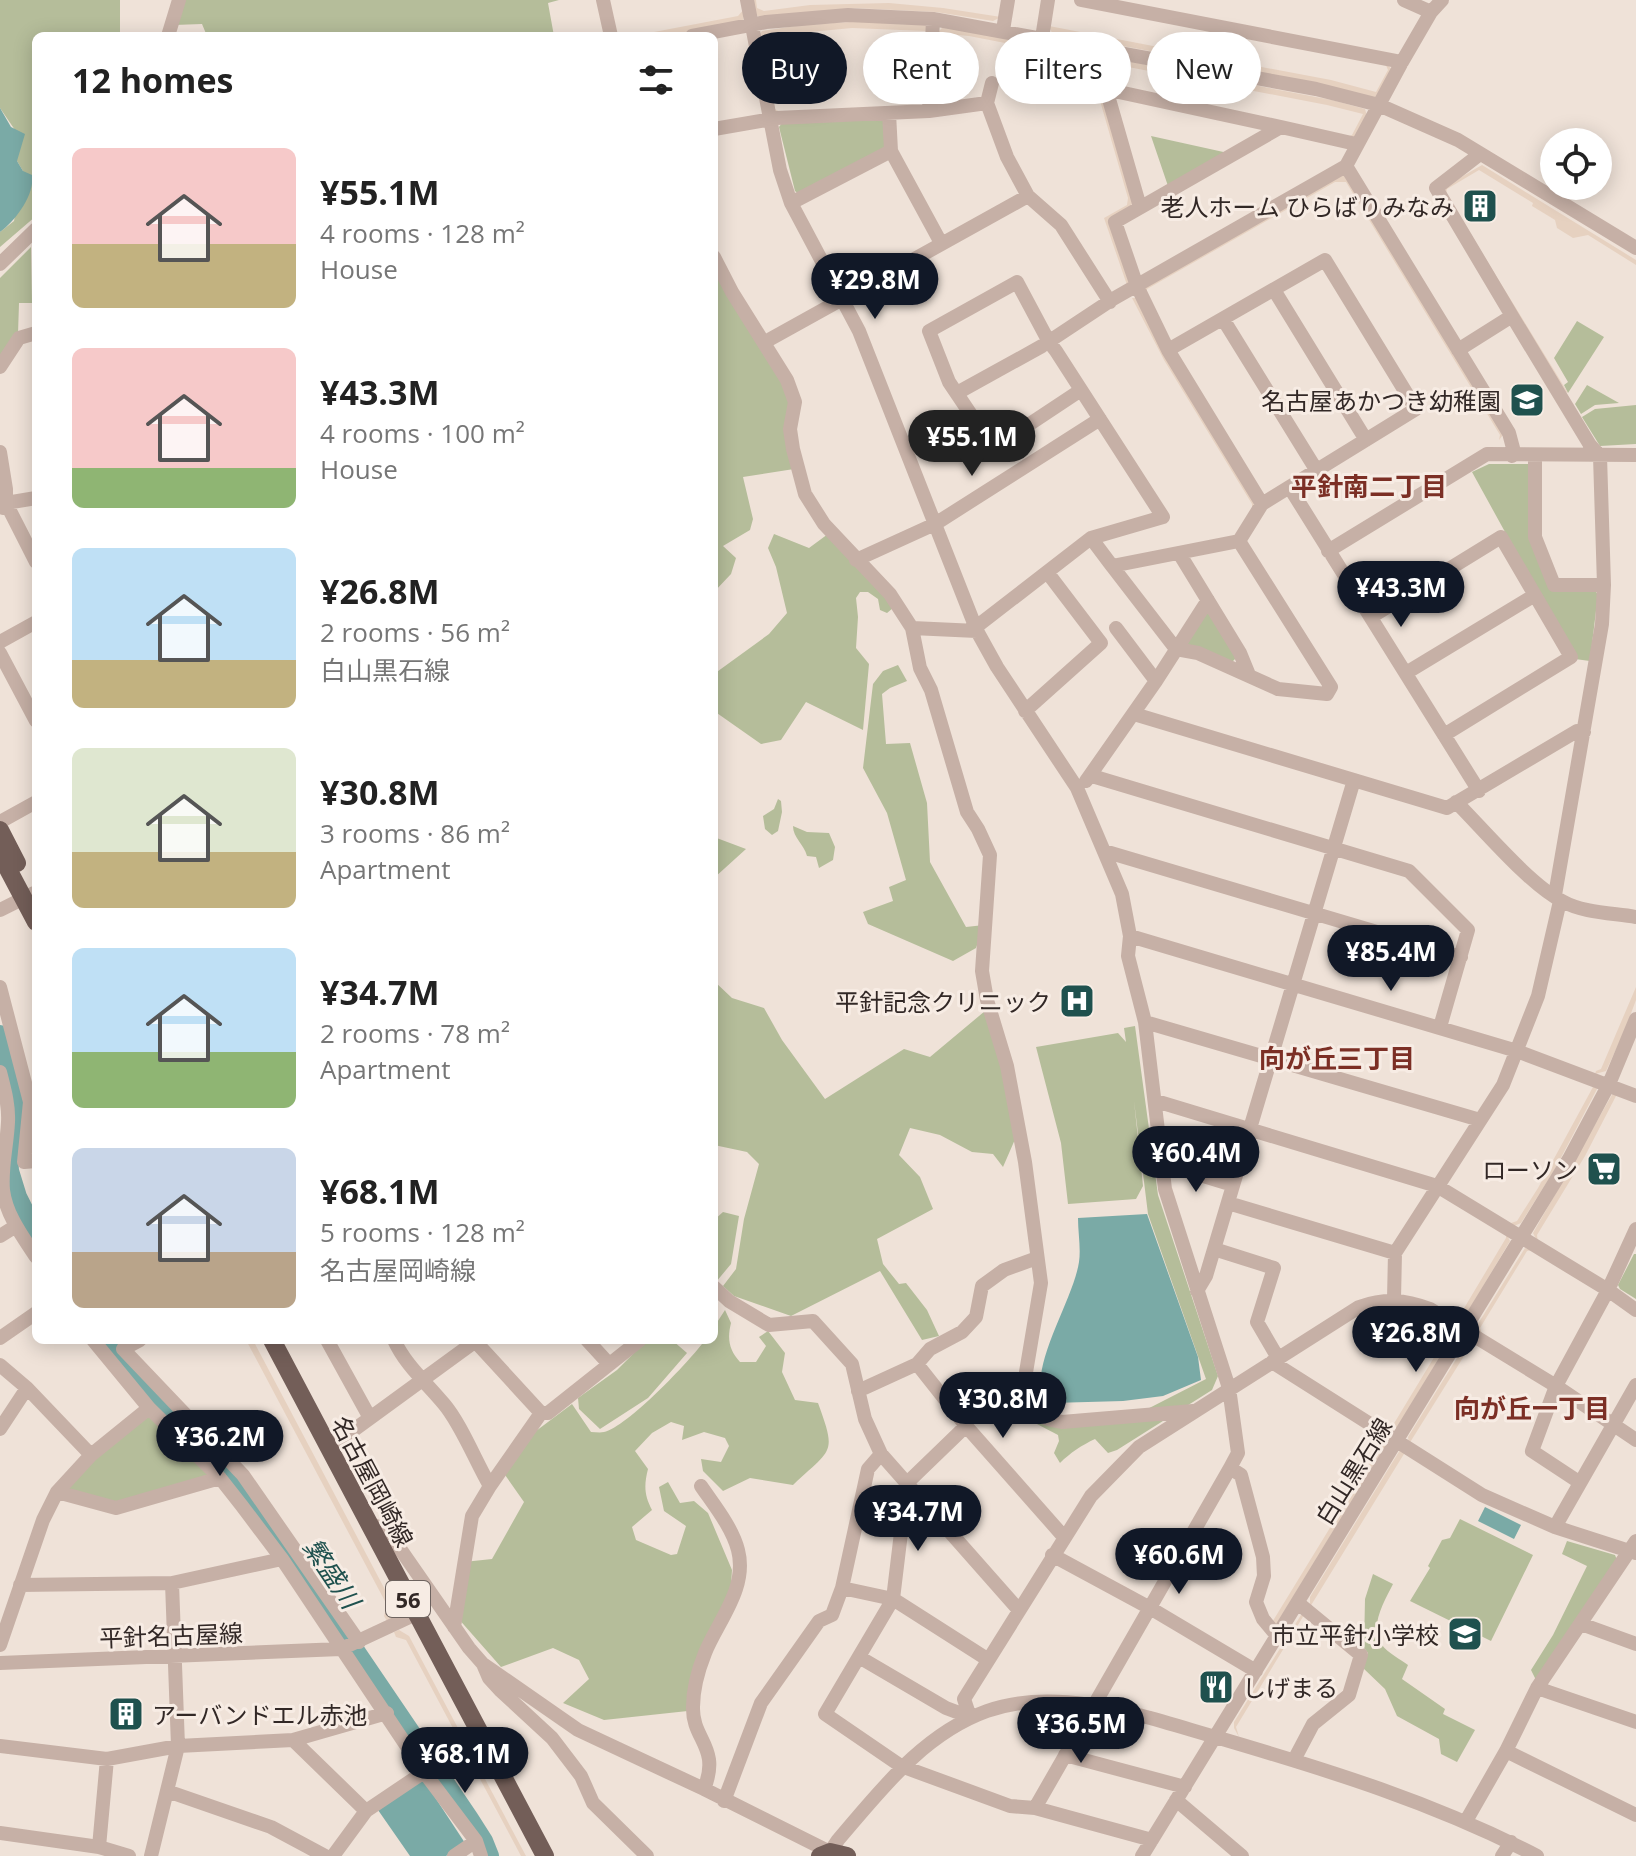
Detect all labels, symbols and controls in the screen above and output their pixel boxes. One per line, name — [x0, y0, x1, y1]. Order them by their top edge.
chip: Buy — [742, 32, 847, 104]
chip: Rent — [863, 32, 979, 104]
chip: Filters — [995, 32, 1131, 104]
chip: New — [1147, 32, 1261, 104]
text: 12 homes — [72, 57, 233, 103]
icon: filters — [634, 58, 678, 102]
map controls — [1540, 128, 1612, 200]
button: locate — [1540, 128, 1612, 200]
text: ¥55.1M — [320, 169, 440, 215]
icon: home — [136, 180, 232, 276]
building icon: 老人ホーム ひらばりみなみ — [1461, 187, 1499, 225]
place label: 老人ホーム ひらばりみなみ — [1160, 190, 1454, 223]
text: 4 rooms · 128 m² — [320, 215, 525, 251]
text: House — [320, 251, 398, 287]
pin: ¥29.8M — [810, 253, 940, 321]
text: ¥29.8M — [829, 261, 921, 297]
text: ¥43.3M — [320, 369, 440, 415]
icon: home — [136, 380, 232, 476]
school or university icon: 名古屋あかつき幼稚園 — [1508, 381, 1546, 419]
place label: 名古屋あかつき幼稚園 — [1261, 384, 1501, 417]
pin: ¥55.1M — [907, 410, 1037, 478]
text: 4 rooms · 100 m² — [320, 415, 525, 451]
text: ¥55.1M — [926, 418, 1018, 454]
text: House — [320, 451, 398, 487]
district label: 平針南二丁目 — [1291, 468, 1447, 504]
pin: ¥43.3M — [1336, 561, 1466, 629]
text: ¥26.8M — [320, 568, 440, 614]
text: ¥43.3M — [1355, 569, 1447, 605]
icon: home — [136, 580, 232, 676]
text: 2 rooms · 56 m² — [320, 614, 510, 650]
text: 白山黒石線 — [320, 652, 450, 688]
text: ¥30.8M — [320, 769, 440, 815]
icon: home — [136, 780, 232, 876]
text: 3 rooms · 86 m² — [320, 815, 510, 851]
text: Apartment — [320, 851, 451, 887]
pin: ¥85.4M — [1326, 925, 1456, 993]
text: ¥85.4M — [1345, 933, 1437, 969]
text: ¥34.7M — [320, 969, 440, 1015]
icon: home — [136, 980, 232, 1076]
hospital icon: 平針記念クリニック — [1058, 982, 1096, 1020]
place label: 平針記念クリニック — [835, 985, 1051, 1018]
text: 2 rooms · 78 m² — [320, 1015, 510, 1051]
district label: 向が丘三丁目 — [1259, 1040, 1415, 1076]
text: Apartment — [320, 1051, 451, 1087]
pin: ¥60.4M — [1131, 1126, 1261, 1194]
text: ¥60.4M — [1150, 1134, 1242, 1170]
supermarket icon: ローソン — [1585, 1150, 1623, 1188]
place label: ローソン — [1482, 1153, 1578, 1186]
text: ¥68.1M — [320, 1168, 440, 1214]
icon: home — [136, 1180, 232, 1276]
text: 5 rooms · 128 m² — [320, 1214, 525, 1250]
text: 名古屋岡崎線 — [320, 1252, 476, 1288]
pin: ¥26.8M — [1351, 1306, 1481, 1374]
text: ¥26.8M — [1370, 1314, 1462, 1350]
pin: ¥30.8M — [938, 1372, 1068, 1440]
text: ¥30.8M — [957, 1380, 1049, 1416]
district label: 向が丘一丁目 — [1454, 1390, 1610, 1426]
pin: ¥36.2M — [155, 1410, 285, 1478]
street label: 名古屋岡崎線 — [325, 1410, 421, 1552]
street label: 白山黒石線 — [1307, 1411, 1399, 1531]
text: ¥36.2M — [174, 1418, 266, 1454]
pin: ¥34.7M — [853, 1485, 983, 1553]
text: ¥34.7M — [872, 1493, 964, 1529]
pin: ¥60.6M — [1114, 1528, 1244, 1596]
water label: 繁盛川 — [295, 1531, 370, 1618]
text: ¥60.6M — [1133, 1536, 1225, 1572]
road number: 56 — [386, 1581, 430, 1617]
school or university icon: 市立平針小学校 — [1446, 1615, 1484, 1653]
street label: 平針名古屋線 — [98, 1616, 244, 1654]
place label: 市立平針小学校 — [1271, 1618, 1439, 1651]
restaurant icon: しげまる — [1197, 1668, 1235, 1706]
place label: しげまる — [1242, 1671, 1338, 1704]
building icon: アーバンドエル赤池 — [107, 1695, 145, 1733]
pin: ¥36.5M — [1016, 1697, 1146, 1765]
place label: アーバンドエル赤池 — [152, 1698, 368, 1731]
text: ¥36.5M — [1035, 1705, 1127, 1741]
pin: ¥68.1M — [400, 1727, 530, 1795]
text: ¥68.1M — [419, 1735, 511, 1771]

